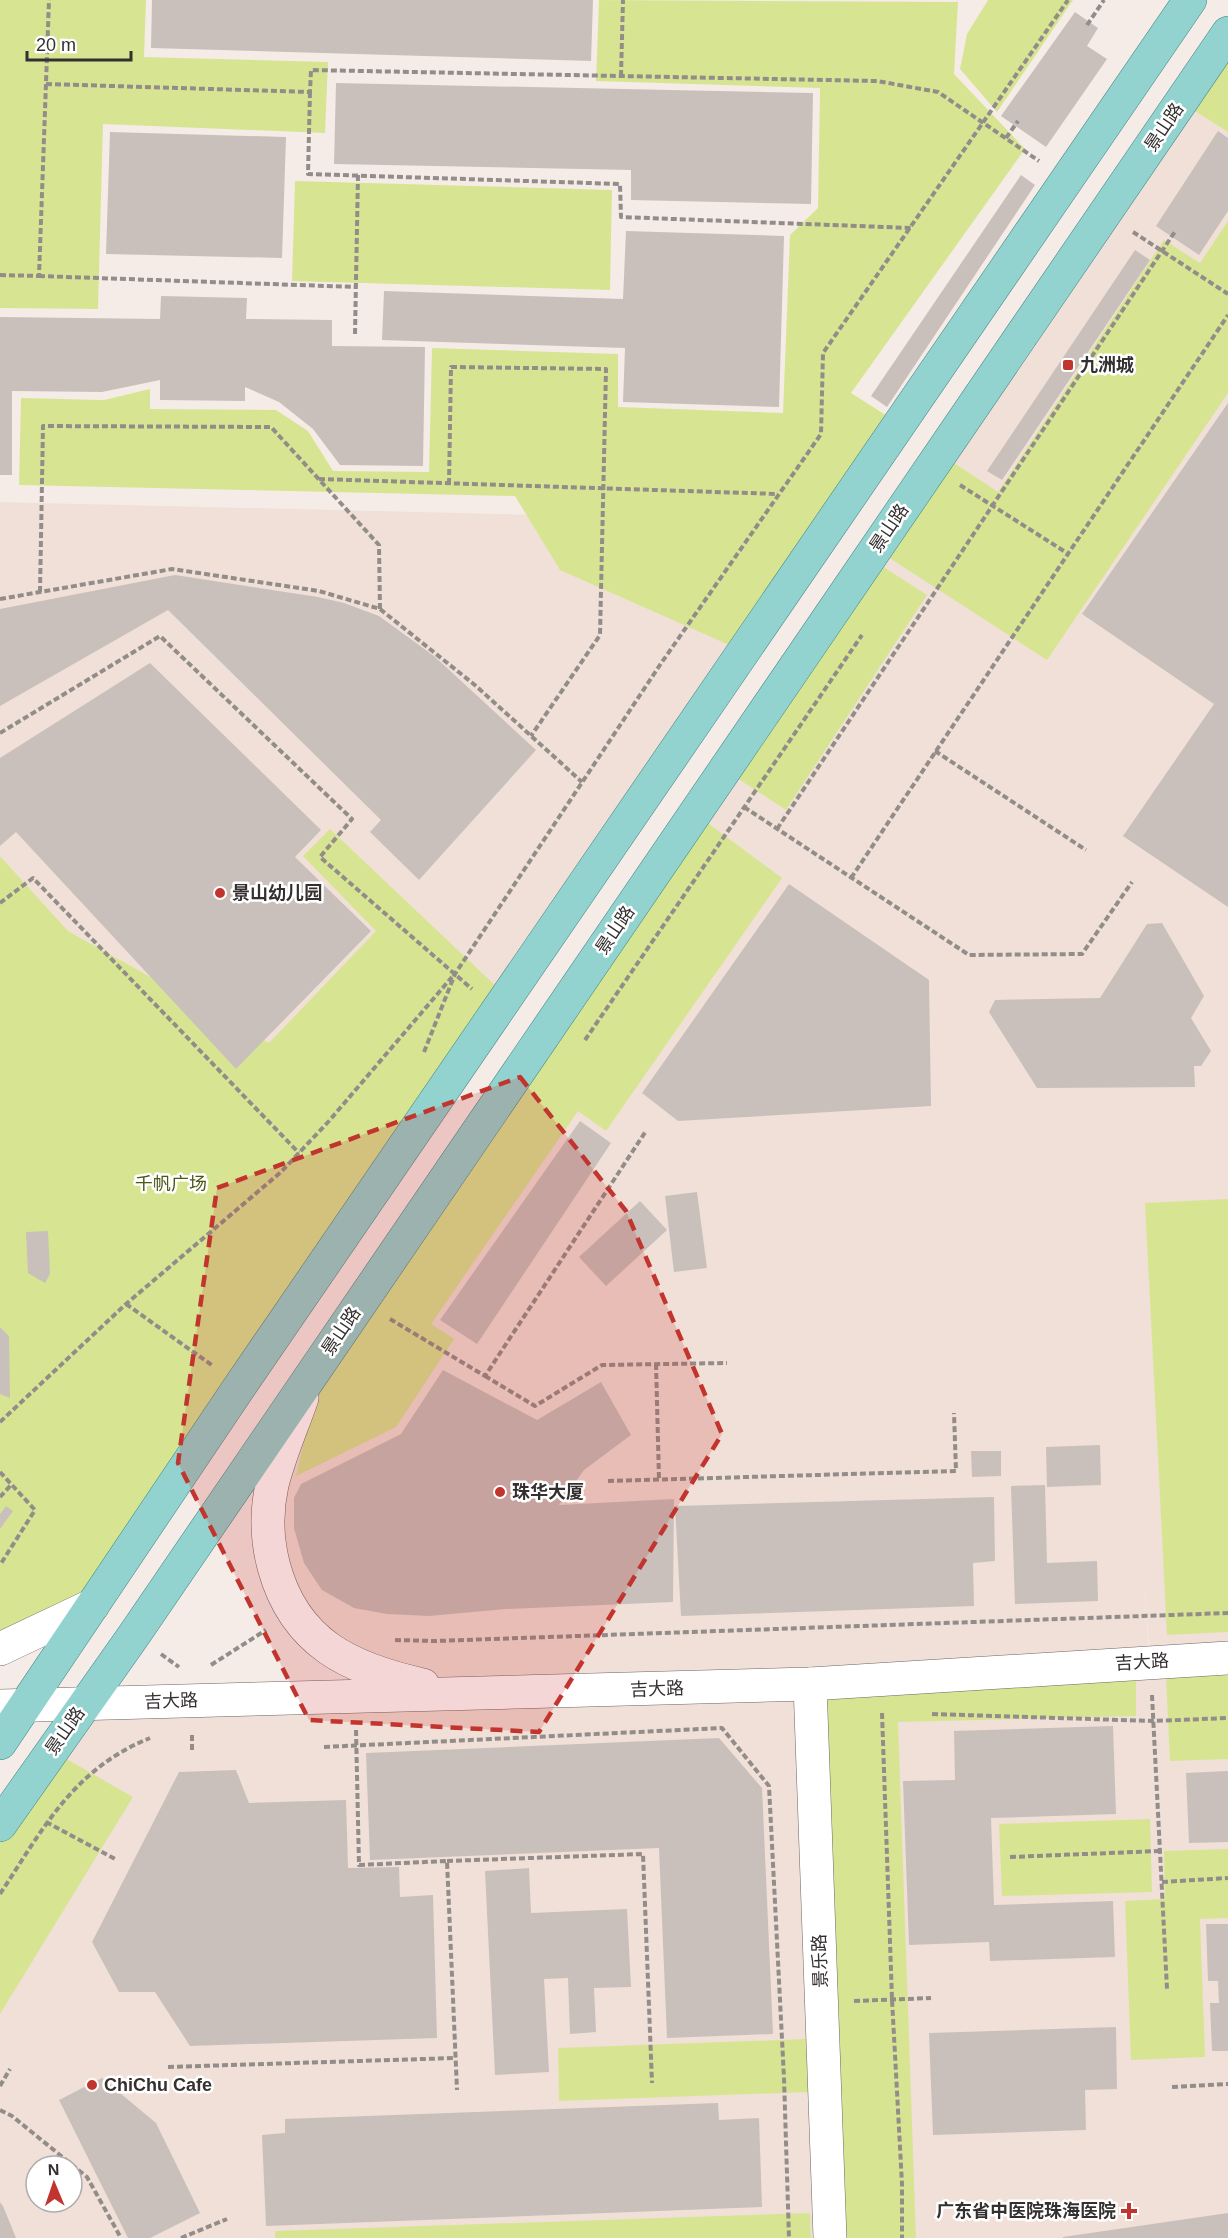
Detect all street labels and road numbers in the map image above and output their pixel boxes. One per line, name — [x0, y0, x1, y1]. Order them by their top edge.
street label: 景山路 — [1141, 99, 1187, 155]
street label: 景山路 — [866, 500, 912, 556]
street label: 景山路 — [592, 902, 638, 958]
street label: 景山路 — [318, 1303, 364, 1359]
street label: 吉大路 — [1115, 1651, 1169, 1673]
street label: 吉大路 — [630, 1678, 684, 1700]
street label: 吉大路 — [144, 1690, 198, 1712]
street label: 景山路 — [41, 1703, 89, 1759]
street label: 景乐路 — [809, 1934, 831, 1988]

